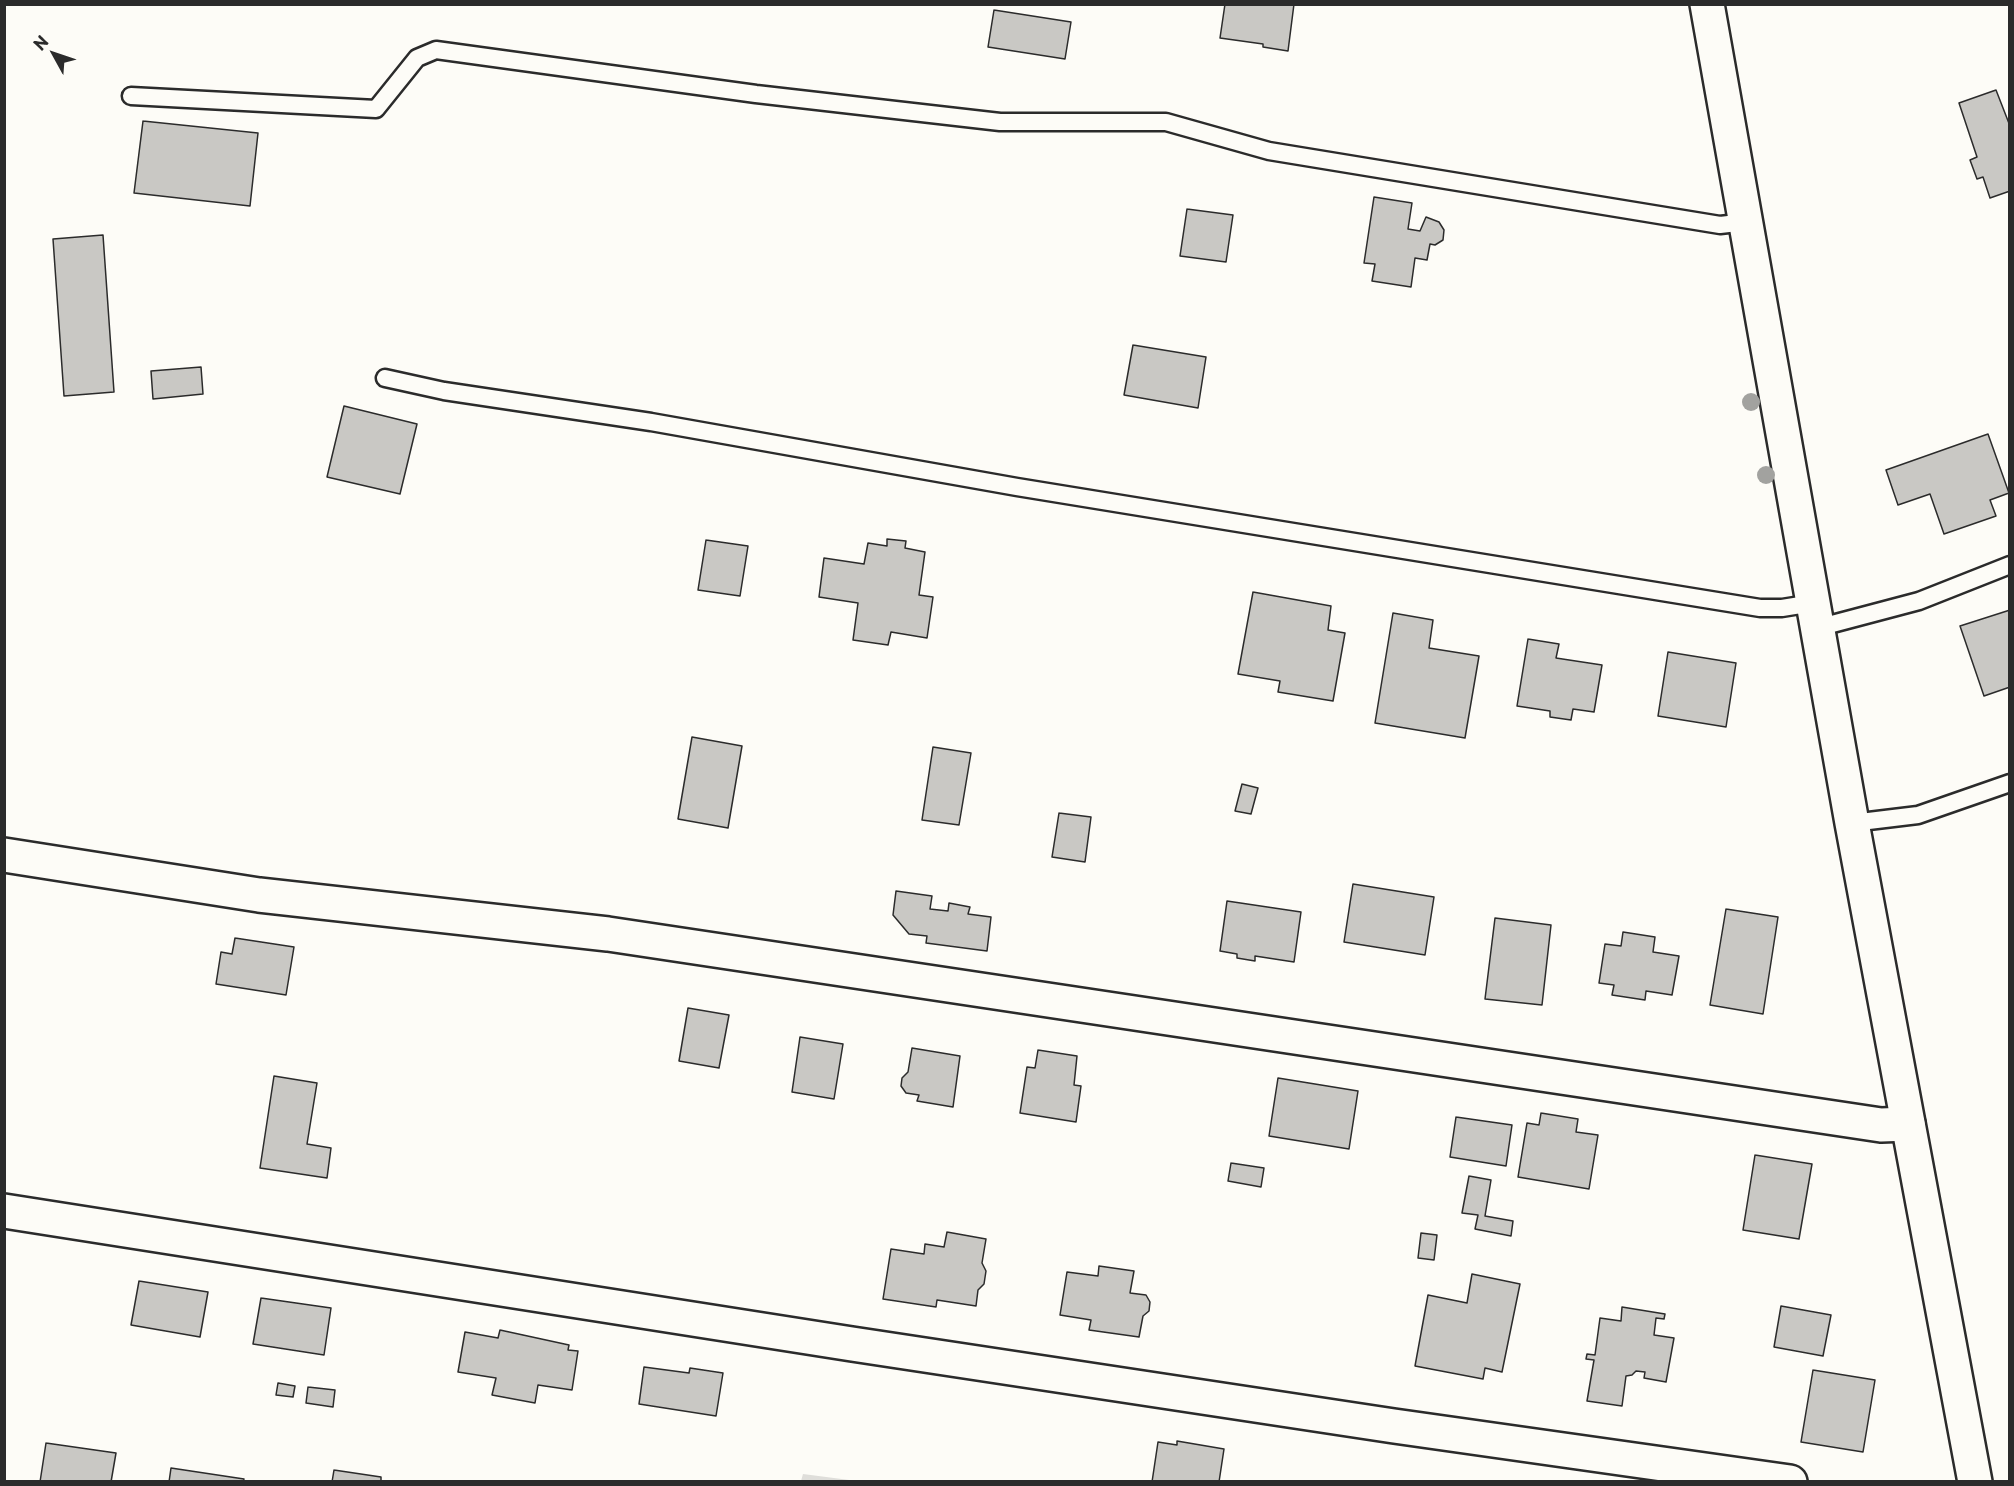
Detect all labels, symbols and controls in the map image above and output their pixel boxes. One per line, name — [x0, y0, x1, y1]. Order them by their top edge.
north arrow — [24, 24, 84, 84]
text: N — [27, 30, 53, 55]

